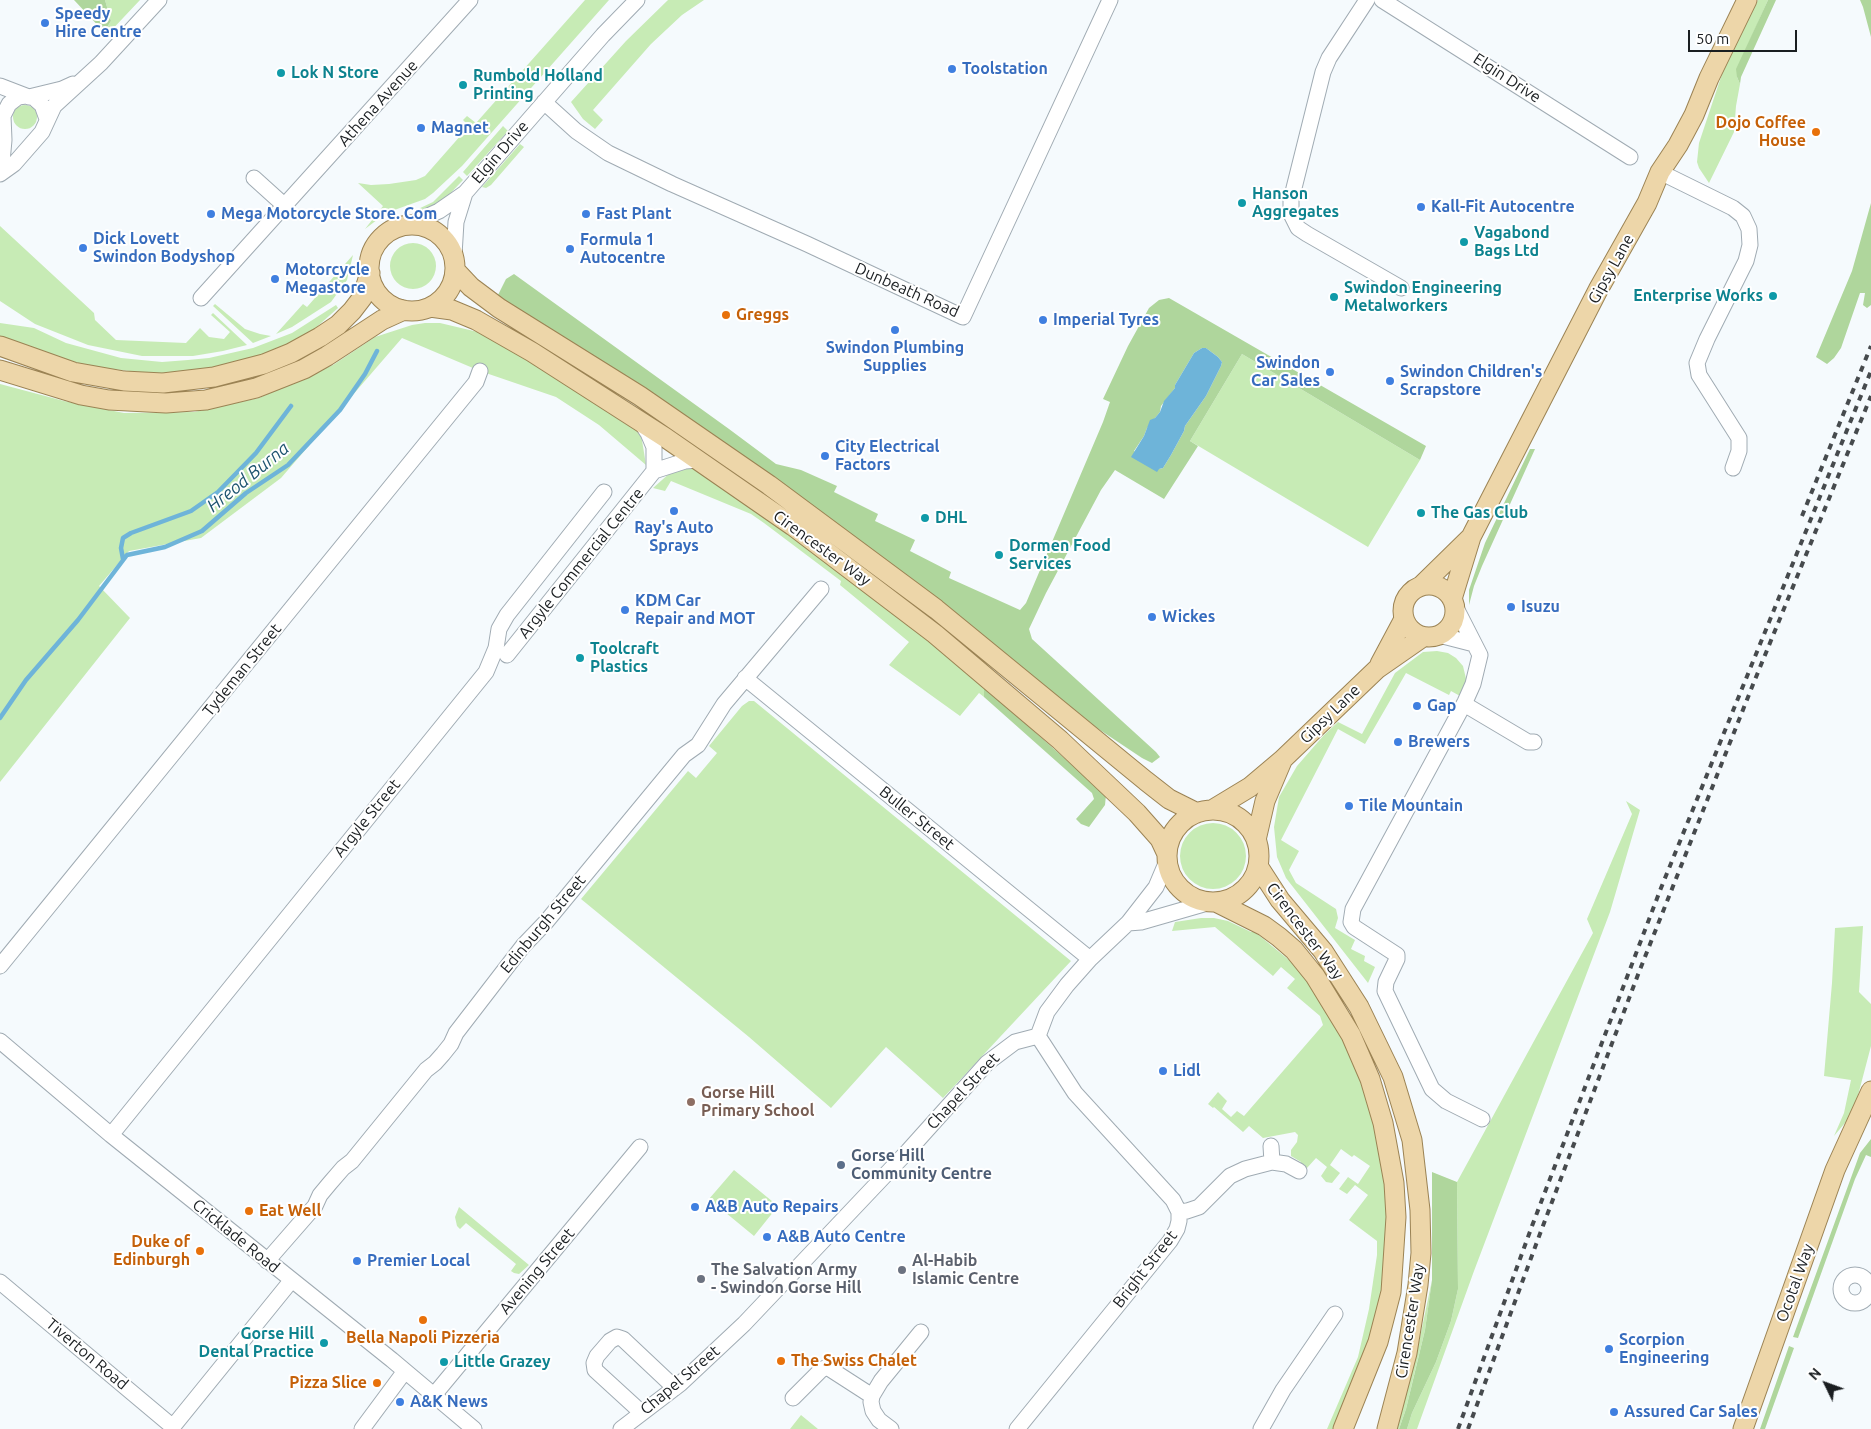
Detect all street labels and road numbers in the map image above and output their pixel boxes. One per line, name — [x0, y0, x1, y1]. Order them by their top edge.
street label: Elgin Drive — [1470, 49, 1544, 107]
street label: Athena Avenue — [334, 56, 422, 150]
street label: Elgin Drive — [468, 117, 532, 187]
street label: Gipsy Lane — [1584, 231, 1638, 307]
street label: Dunbeath Road — [852, 258, 962, 322]
street label: Argyle Commercial Centre — [514, 484, 648, 642]
street label: Cirencester Way — [769, 506, 875, 590]
street label: Tydeman Street — [199, 620, 285, 720]
street label: Gipsy Lane — [1296, 681, 1364, 747]
street label: Argyle Street — [330, 775, 404, 861]
street label: Buller Street — [876, 782, 958, 854]
street label: Edinburgh Street — [496, 871, 590, 977]
street label: Cirencester Way — [1262, 879, 1348, 983]
street label: Chapel Street — [923, 1049, 1003, 1133]
street label: Cricklade Road — [189, 1195, 283, 1277]
street label: Avening Street — [495, 1224, 579, 1318]
street label: Bright Street — [1109, 1226, 1181, 1312]
street label: Ocotal Way — [1772, 1241, 1818, 1325]
street label: Cirencester Way — [1391, 1262, 1429, 1380]
street label: Tiverton Road — [42, 1314, 132, 1394]
street label: Chapel Street — [636, 1341, 724, 1419]

